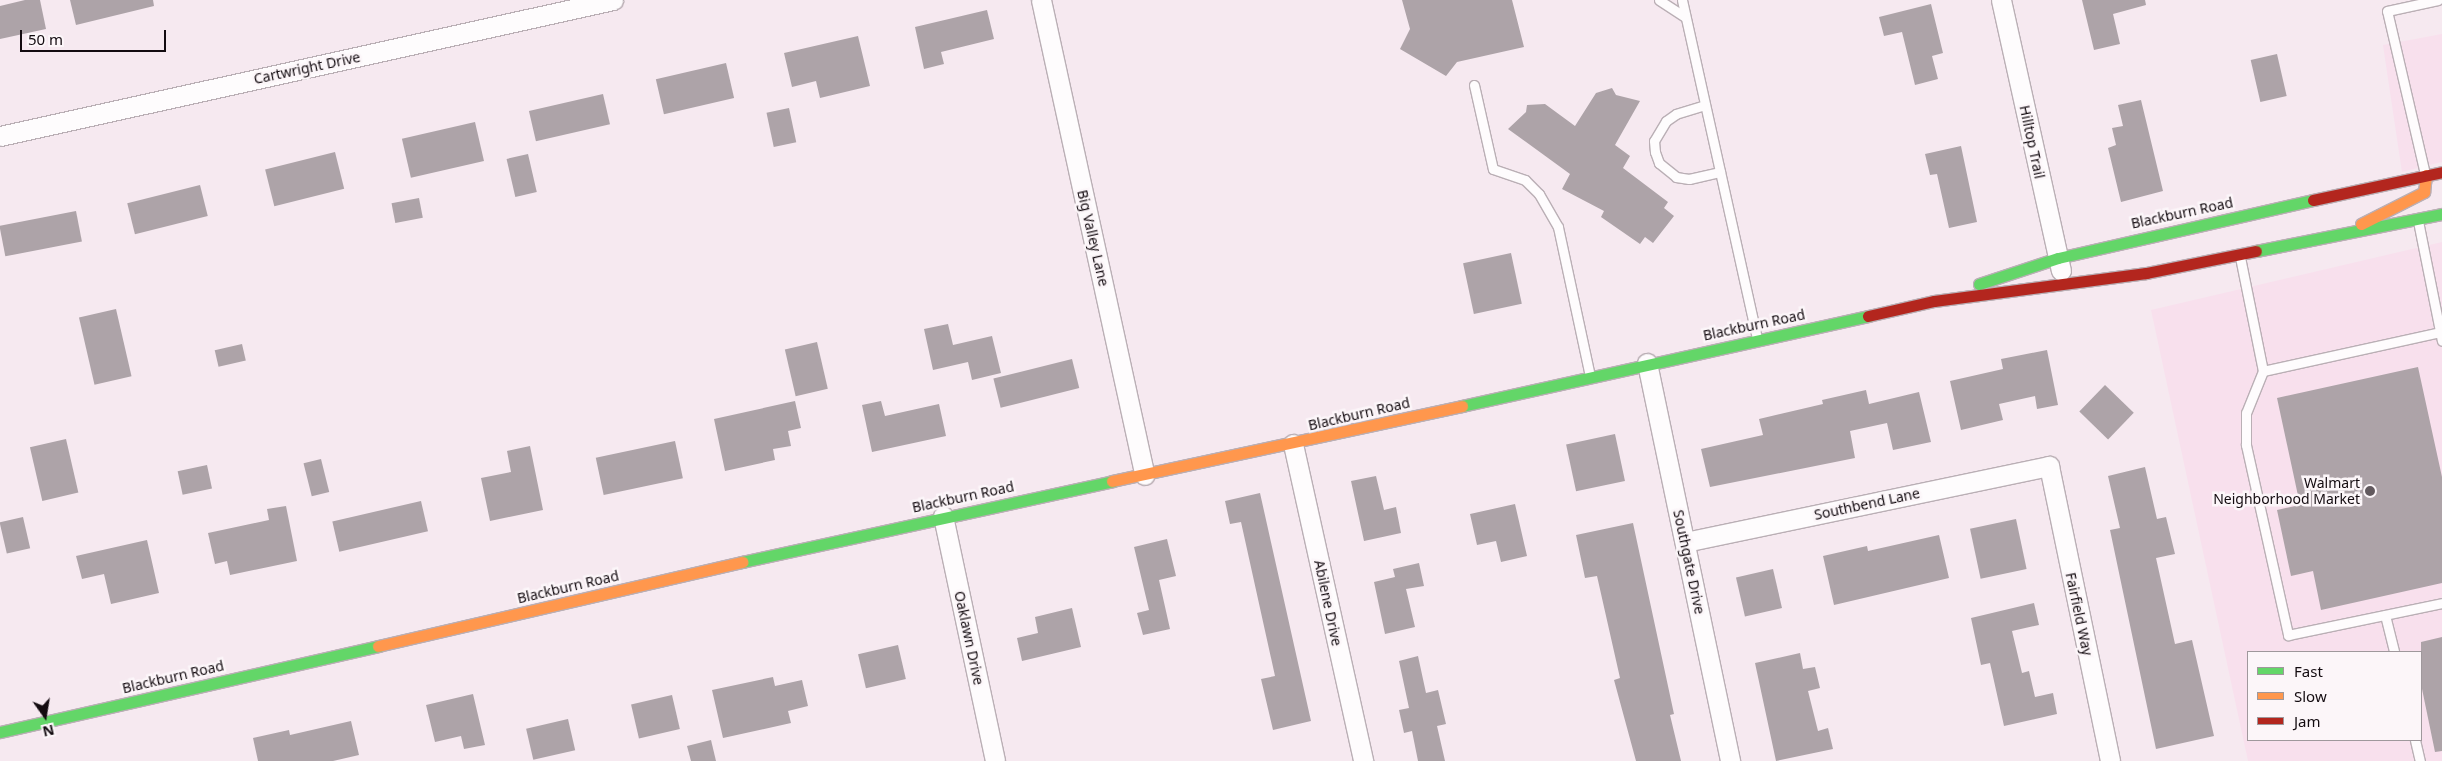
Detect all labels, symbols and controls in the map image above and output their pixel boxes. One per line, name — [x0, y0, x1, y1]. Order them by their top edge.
scale bar — [22, 20, 169, 52]
text: 50 m — [28, 29, 63, 49]
street label: Cartwright Drive — [252, 49, 362, 87]
street label: Hilltop Trail — [2016, 104, 2048, 180]
street label: Big Valley Lane — [1074, 188, 1112, 288]
street label: Blackburn Road — [2130, 194, 2234, 232]
street label: Blackburn Road — [1702, 306, 1806, 344]
street label: Blackburn Road — [1307, 394, 1411, 434]
place label: Walmart Neighborhood Market — [2213, 475, 2360, 508]
street label: Blackburn Road — [911, 478, 1015, 516]
street label: Southbend Lane — [1813, 485, 1921, 523]
marker: Walmart Neighborhood Market — [2364, 485, 2376, 497]
street label: Southgate Drive — [1670, 508, 1708, 616]
street label: Abilene Drive — [1311, 558, 1345, 648]
street label: Blackburn Road — [516, 567, 620, 607]
street label: Fairfield Way — [2062, 571, 2096, 657]
street label: Oaklawn Drive — [951, 589, 987, 687]
legend — [2247, 651, 2422, 741]
street label: Blackburn Road — [121, 657, 225, 697]
text: Fast — [2294, 661, 2323, 681]
text: Slow — [2294, 686, 2327, 706]
north arrow — [20, 691, 70, 741]
text: Jam — [2294, 711, 2321, 731]
text: N — [41, 721, 56, 742]

